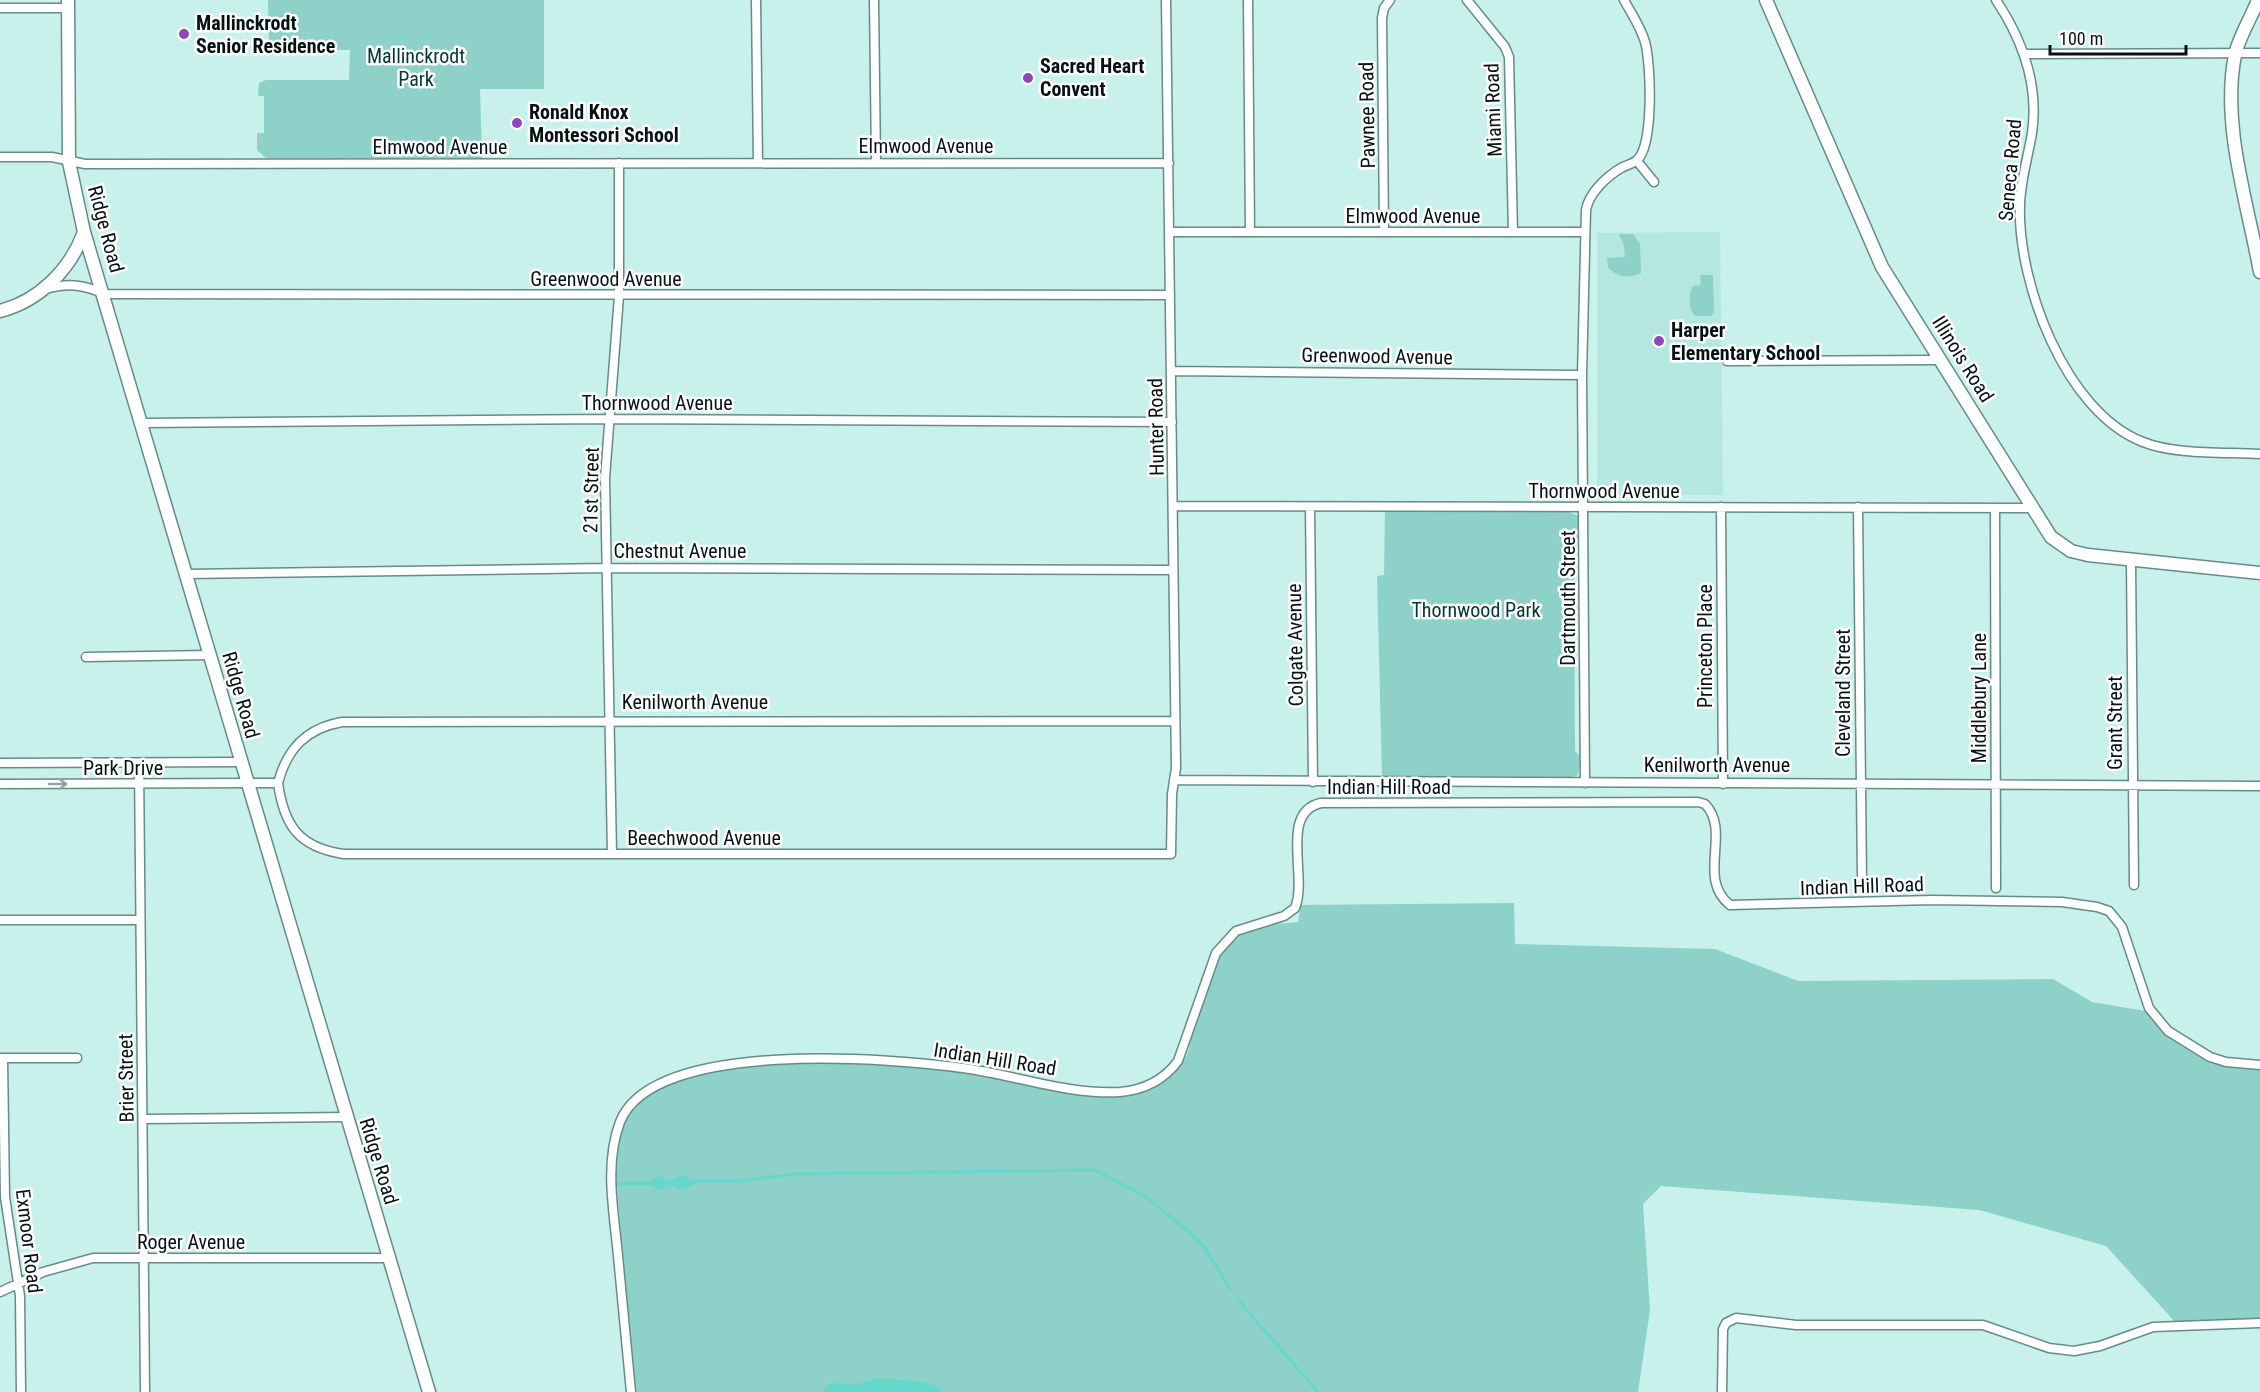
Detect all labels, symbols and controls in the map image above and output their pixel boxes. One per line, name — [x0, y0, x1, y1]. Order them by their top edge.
place label: Mallinckrodt Senior Residence — [196, 11, 335, 58]
scale bar — [2050, 18, 2186, 56]
marker: Mallinckrodt Senior Residence — [177, 27, 191, 41]
text: 100 m — [2059, 28, 2103, 49]
park label: Mallinckrodt Park — [367, 44, 465, 91]
place label: Sacred Heart Convent — [1040, 54, 1144, 101]
street label: Pawnee Road — [1354, 61, 1380, 169]
street label: Miami Road — [1479, 63, 1507, 157]
marker: Sacred Heart Convent — [1021, 71, 1035, 85]
place label: Ronald Knox Montessori School — [529, 100, 679, 147]
marker: Ronald Knox Montessori School — [510, 116, 524, 130]
street label: Seneca Road — [1994, 118, 2026, 222]
street label: Elmwood Avenue — [859, 134, 993, 158]
street label: Elmwood Avenue — [373, 135, 507, 159]
street label: Ridge Road — [83, 183, 129, 275]
street label: Elmwood Avenue — [1346, 204, 1480, 228]
street label: Greenwood Avenue — [530, 267, 682, 291]
street label: Illinois Road — [1927, 312, 1999, 406]
place label: Harper Elementary School — [1671, 318, 1820, 365]
marker: Harper Elementary School — [1652, 334, 1666, 348]
street label: Greenwood Avenue — [1301, 343, 1453, 369]
street label: Hunter Road — [1143, 378, 1169, 476]
street label: Thornwood Avenue — [581, 391, 733, 415]
street label: 21st Street — [578, 447, 604, 533]
street label: Thornwood Avenue — [1528, 479, 1680, 503]
street label: Dartmouth Street — [1556, 530, 1580, 666]
street label: Chestnut Avenue — [614, 539, 746, 563]
street label: Colgate Avenue — [1282, 583, 1308, 707]
street label: Princeton Place — [1693, 584, 1717, 708]
park label: Thornwood Park — [1411, 598, 1541, 622]
street label: Cleveland Street — [1831, 629, 1855, 757]
street label: Middlebury Lane — [1967, 633, 1991, 763]
street label: Ridge Road — [217, 649, 265, 741]
street label: Grant Street — [2103, 676, 2127, 770]
street label: Kenilworth Avenue — [622, 690, 768, 714]
street label: Kenilworth Avenue — [1644, 753, 1790, 777]
street label: Park Drive — [83, 756, 163, 780]
street label: Indian Hill Road — [1327, 775, 1451, 799]
one-way arrow — [48, 778, 68, 790]
street label: Beechwood Avenue — [627, 826, 781, 850]
street label: Indian Hill Road — [1800, 872, 1924, 900]
street label: Brier Street — [113, 1033, 139, 1122]
street label: Indian Hill Road — [932, 1037, 1058, 1081]
street label: Ridge Road — [354, 1115, 404, 1207]
street label: Exmoor Road — [11, 1188, 47, 1294]
street label: Roger Avenue — [137, 1230, 245, 1254]

